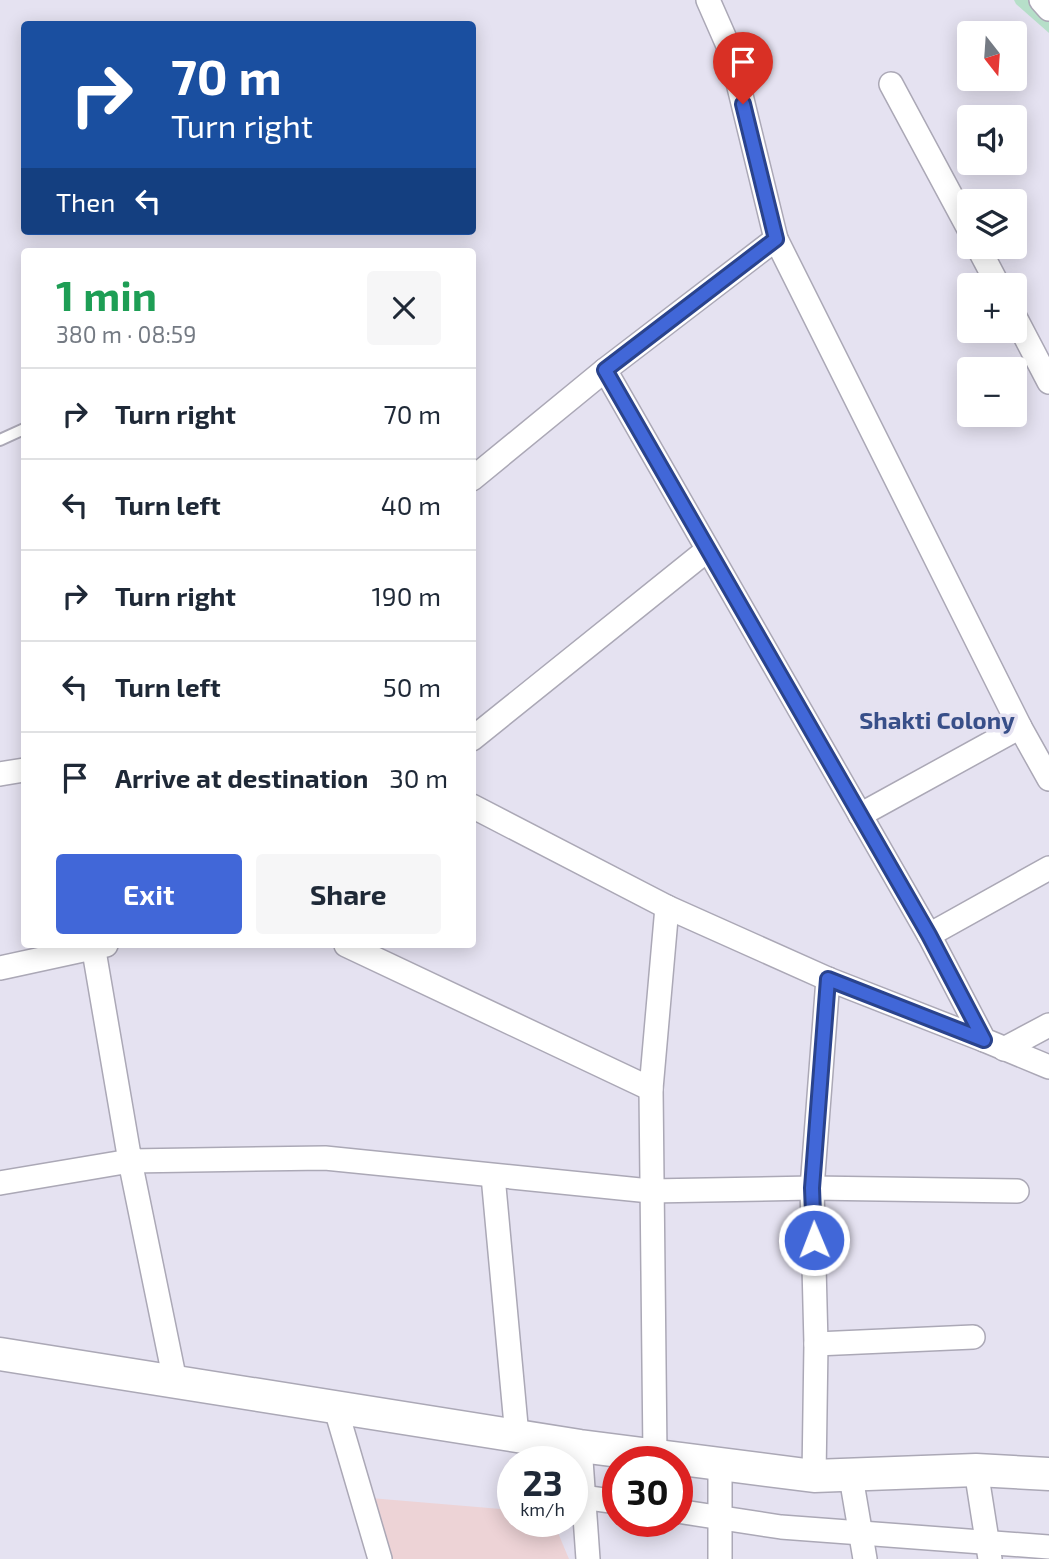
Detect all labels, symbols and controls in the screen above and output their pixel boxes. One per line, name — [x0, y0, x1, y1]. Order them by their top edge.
north arrow — [957, 21, 1027, 91]
map controls — [957, 21, 1027, 427]
pin — [713, 32, 773, 104]
icon: arrive — [724, 43, 762, 81]
text: 70 m — [171, 46, 282, 105]
icon: right — [56, 49, 147, 140]
button: sound — [957, 105, 1027, 175]
text: Turn right — [171, 106, 313, 144]
icon: left — [129, 182, 167, 220]
text: Then — [56, 186, 115, 217]
button: layers — [957, 189, 1027, 259]
text: 1 min — [56, 269, 157, 319]
button: close — [367, 271, 441, 345]
button: + — [957, 273, 1027, 343]
text: 380 m · 08:59 — [56, 320, 196, 348]
button: − — [957, 357, 1027, 427]
icon: right — [56, 395, 94, 433]
text: Turn right — [115, 398, 236, 429]
text: 70 m — [383, 398, 441, 429]
icon: left — [56, 486, 94, 524]
text: Turn left — [115, 489, 221, 520]
text: 40 m — [381, 489, 441, 520]
icon: right — [56, 577, 94, 615]
text: Turn right — [115, 580, 236, 611]
text: 190 m — [372, 580, 441, 611]
icon: left — [56, 668, 94, 706]
text: Turn left — [115, 671, 221, 702]
text: 50 m — [383, 671, 441, 702]
district label: Shakti Colony — [859, 705, 1015, 734]
icon: arrive — [56, 759, 94, 797]
text: Arrive at destination — [115, 762, 368, 793]
text: 30 m — [389, 762, 448, 793]
button: Exit — [56, 854, 242, 934]
button: Share — [256, 854, 441, 934]
position arrow — [777, 1203, 851, 1277]
speed limit sign: 30 — [602, 1446, 693, 1537]
text: 23 — [522, 1461, 563, 1503]
text: km/h — [520, 1498, 565, 1520]

